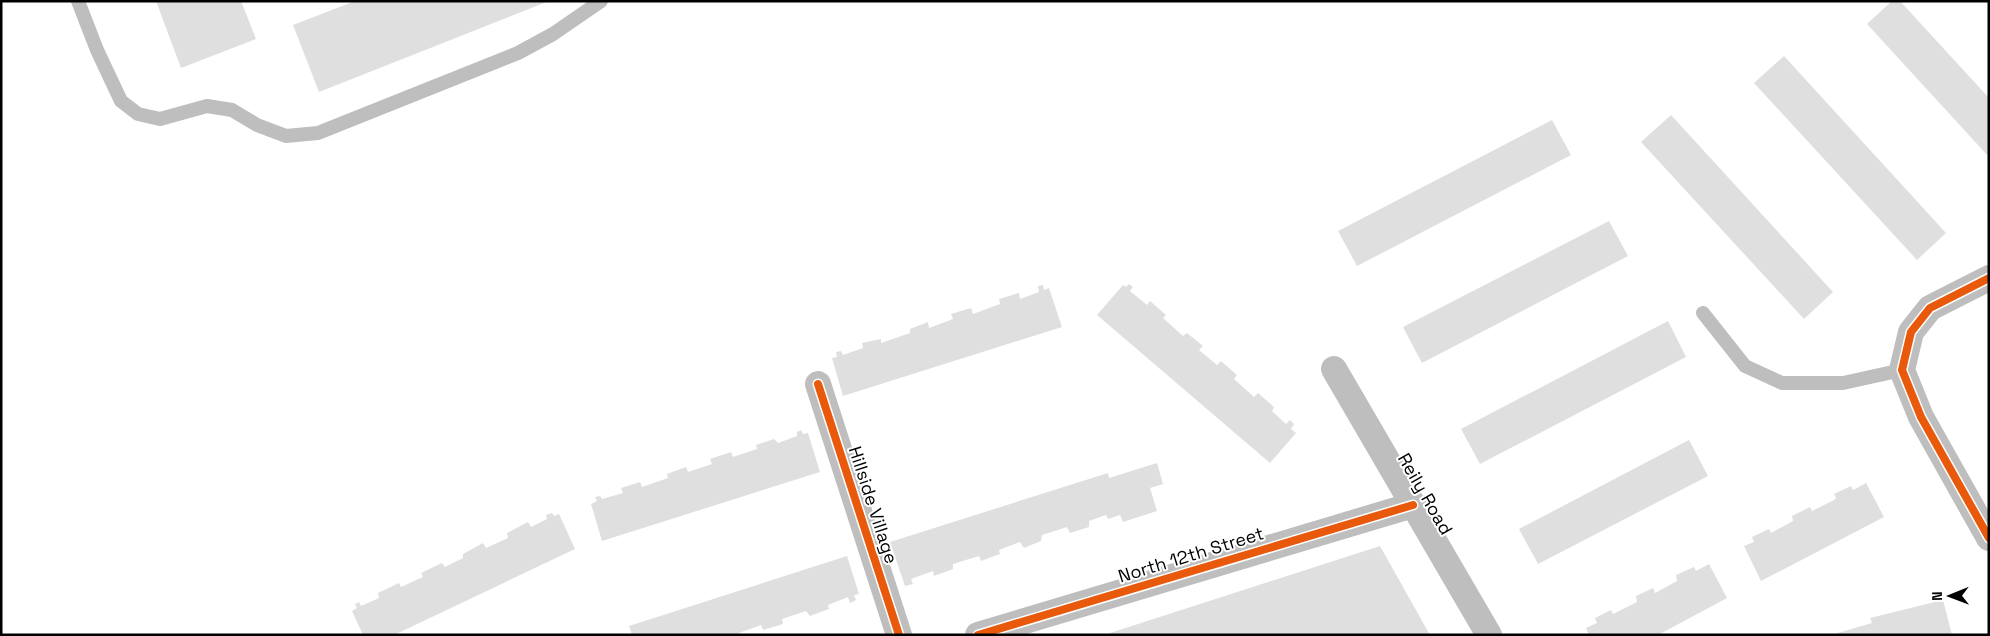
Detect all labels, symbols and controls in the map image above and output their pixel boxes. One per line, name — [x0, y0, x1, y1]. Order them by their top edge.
street label: Hillside Village — [844, 443, 903, 567]
street label: Reily Road — [1393, 449, 1458, 539]
street label: North 12th Street — [1115, 521, 1266, 588]
north arrow — [1925, 571, 1975, 621]
text: N — [1928, 591, 1946, 601]

